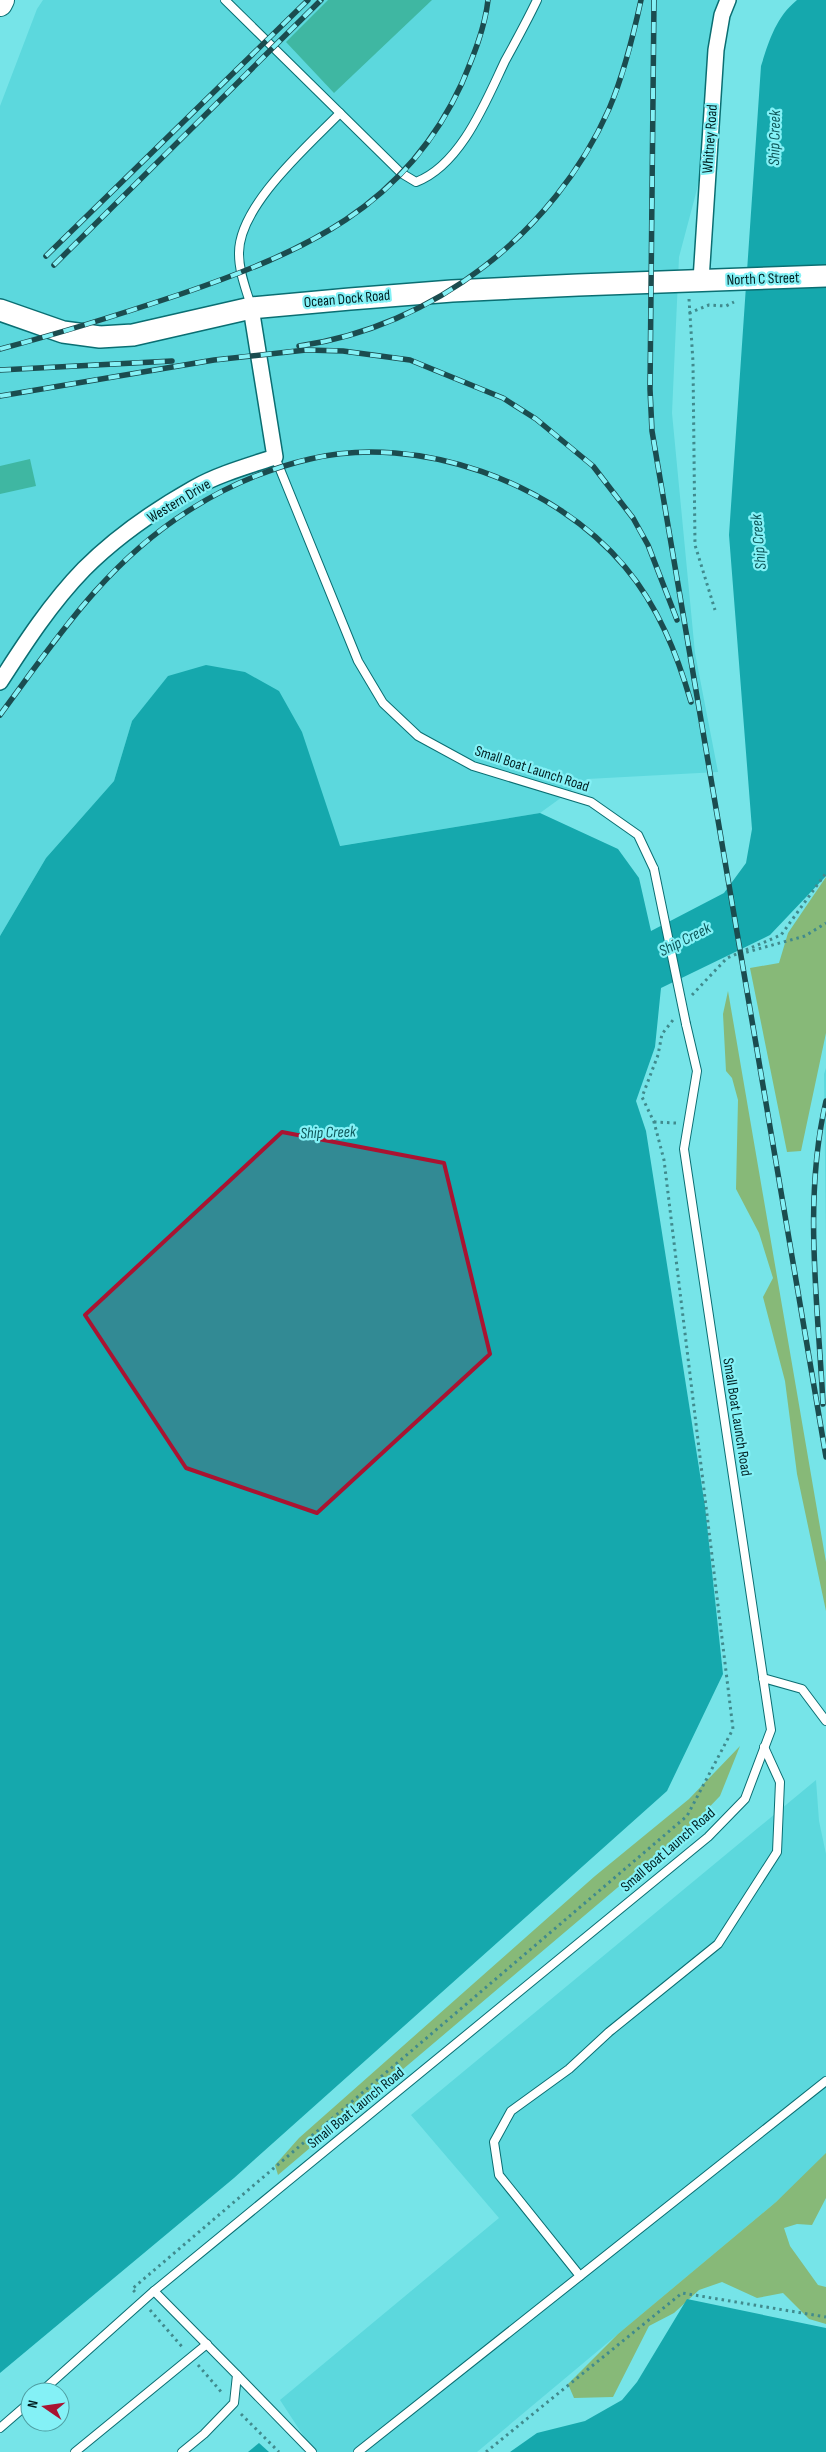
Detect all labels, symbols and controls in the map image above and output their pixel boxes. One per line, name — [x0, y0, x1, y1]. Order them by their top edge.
street label: Whitney Road — [698, 104, 722, 174]
water label: Ship Creek — [765, 109, 785, 166]
street label: North C Street — [726, 268, 800, 290]
street label: Ocean Dock Road — [303, 286, 391, 312]
street label: Western Drive — [144, 475, 214, 527]
water label: Ship Creek — [747, 512, 771, 571]
street label: Small Boat Launch Road — [472, 742, 592, 796]
water label: Ship Creek — [656, 918, 715, 961]
water label: Ship Creek — [300, 1123, 357, 1143]
street label: Small Boat Launch Road — [718, 1357, 756, 1477]
street label: Small Boat Launch Road — [617, 1804, 719, 1896]
street label: Small Boat Launch Road — [304, 2063, 408, 2153]
north arrow — [20, 2382, 70, 2432]
text: N — [24, 2399, 42, 2410]

